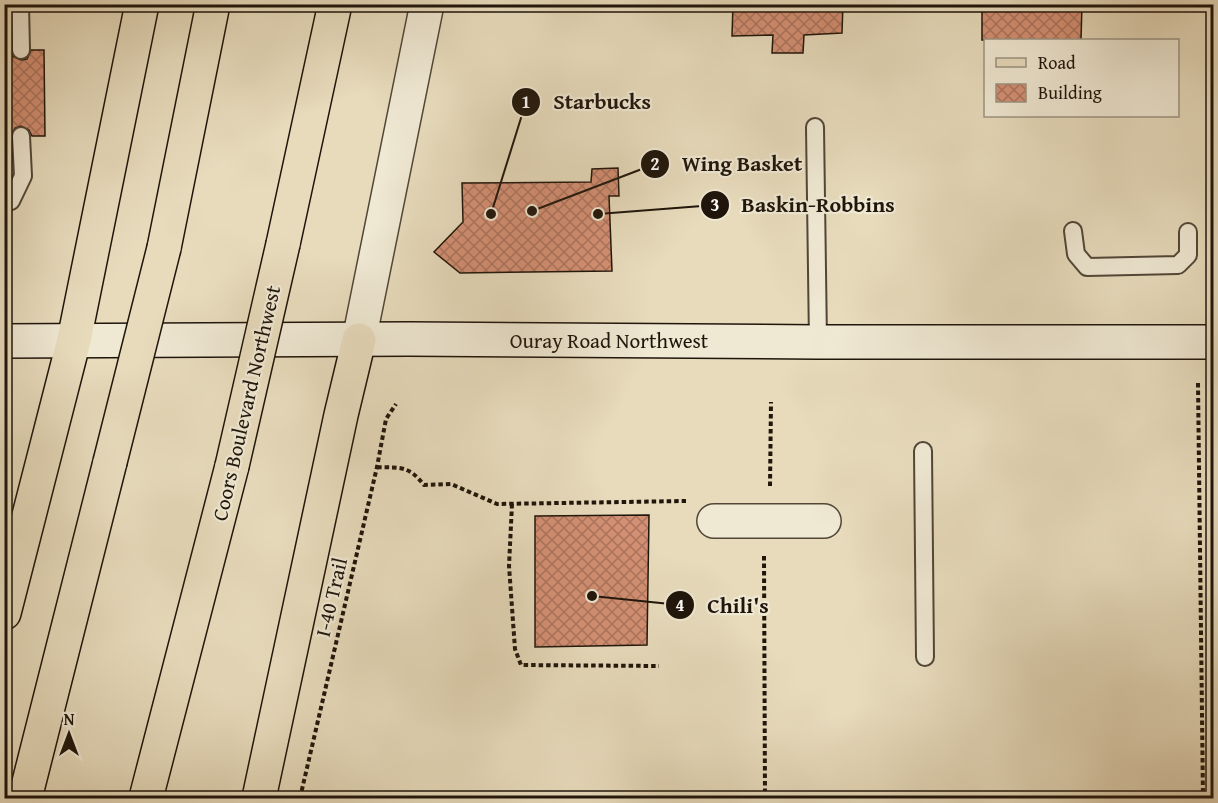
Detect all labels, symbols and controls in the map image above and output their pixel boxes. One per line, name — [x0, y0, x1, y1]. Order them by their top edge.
legend — [984, 39, 1179, 117]
text: Road — [1038, 49, 1076, 76]
text: Building — [1038, 79, 1102, 106]
callout: Starbucks — [511, 82, 663, 122]
text: Starbucks — [553, 85, 651, 117]
text: 1 — [521, 88, 531, 115]
callout: Wing Basket — [640, 144, 814, 184]
text: Wing Basket — [682, 147, 803, 179]
text: 2 — [650, 150, 660, 177]
callout: Baskin-Robbins — [700, 185, 907, 225]
text: Baskin-Robbins — [741, 188, 895, 220]
text: 3 — [710, 191, 720, 218]
street label: Coors Boulevard Northwest — [204, 282, 288, 524]
street label: Ouray Road Northwest — [510, 325, 709, 356]
street label: I-40 Trail — [307, 554, 355, 640]
callout: Chili's — [665, 585, 781, 625]
text: Chili's — [707, 589, 769, 621]
text: 4 — [675, 591, 685, 618]
north arrow — [39, 704, 99, 764]
text: N — [64, 707, 75, 731]

